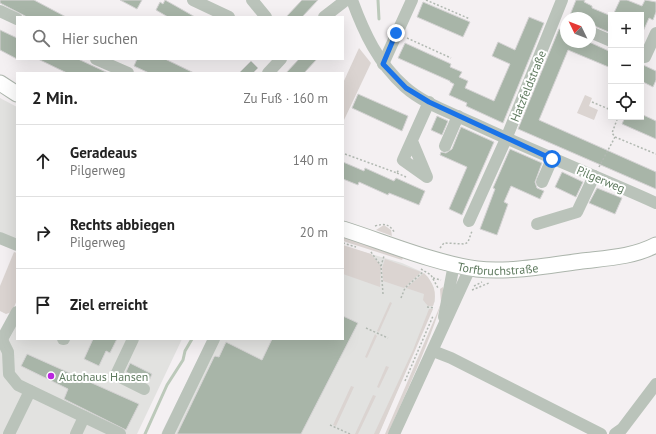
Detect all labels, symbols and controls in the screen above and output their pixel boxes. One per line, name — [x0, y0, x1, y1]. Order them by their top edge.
north arrow — [560, 12, 596, 48]
map controls — [608, 12, 644, 120]
button: + — [608, 12, 644, 48]
search box — [16, 16, 344, 60]
route end — [387, 24, 405, 42]
icon: search — [30, 27, 52, 49]
text: Hier suchen — [62, 29, 138, 48]
street label: Hatzfeldstraße — [507, 48, 549, 124]
button: − — [608, 48, 644, 84]
button: locate — [608, 84, 644, 120]
text: 2 Min. — [32, 87, 78, 109]
text: Zu Fuß · 160 m — [244, 90, 328, 107]
text: Geradeaus — [70, 143, 137, 162]
icon: ahead — [32, 150, 54, 172]
route start — [543, 150, 561, 168]
text: 140 m — [293, 152, 328, 169]
text: Pilgerweg — [70, 162, 125, 179]
street label: Pilgerweg — [575, 162, 627, 196]
text: Rechts abbiegen — [70, 215, 175, 234]
icon: right — [32, 222, 54, 244]
text: 20 m — [300, 224, 328, 241]
text: Pilgerweg — [70, 234, 125, 251]
street label: Torfbruchstraße — [456, 258, 539, 278]
icon: arrive — [32, 294, 54, 316]
text: Ziel erreicht — [70, 295, 148, 314]
place label: Autohaus Hansen — [59, 369, 148, 384]
marker: Autohaus Hansen — [46, 371, 56, 381]

